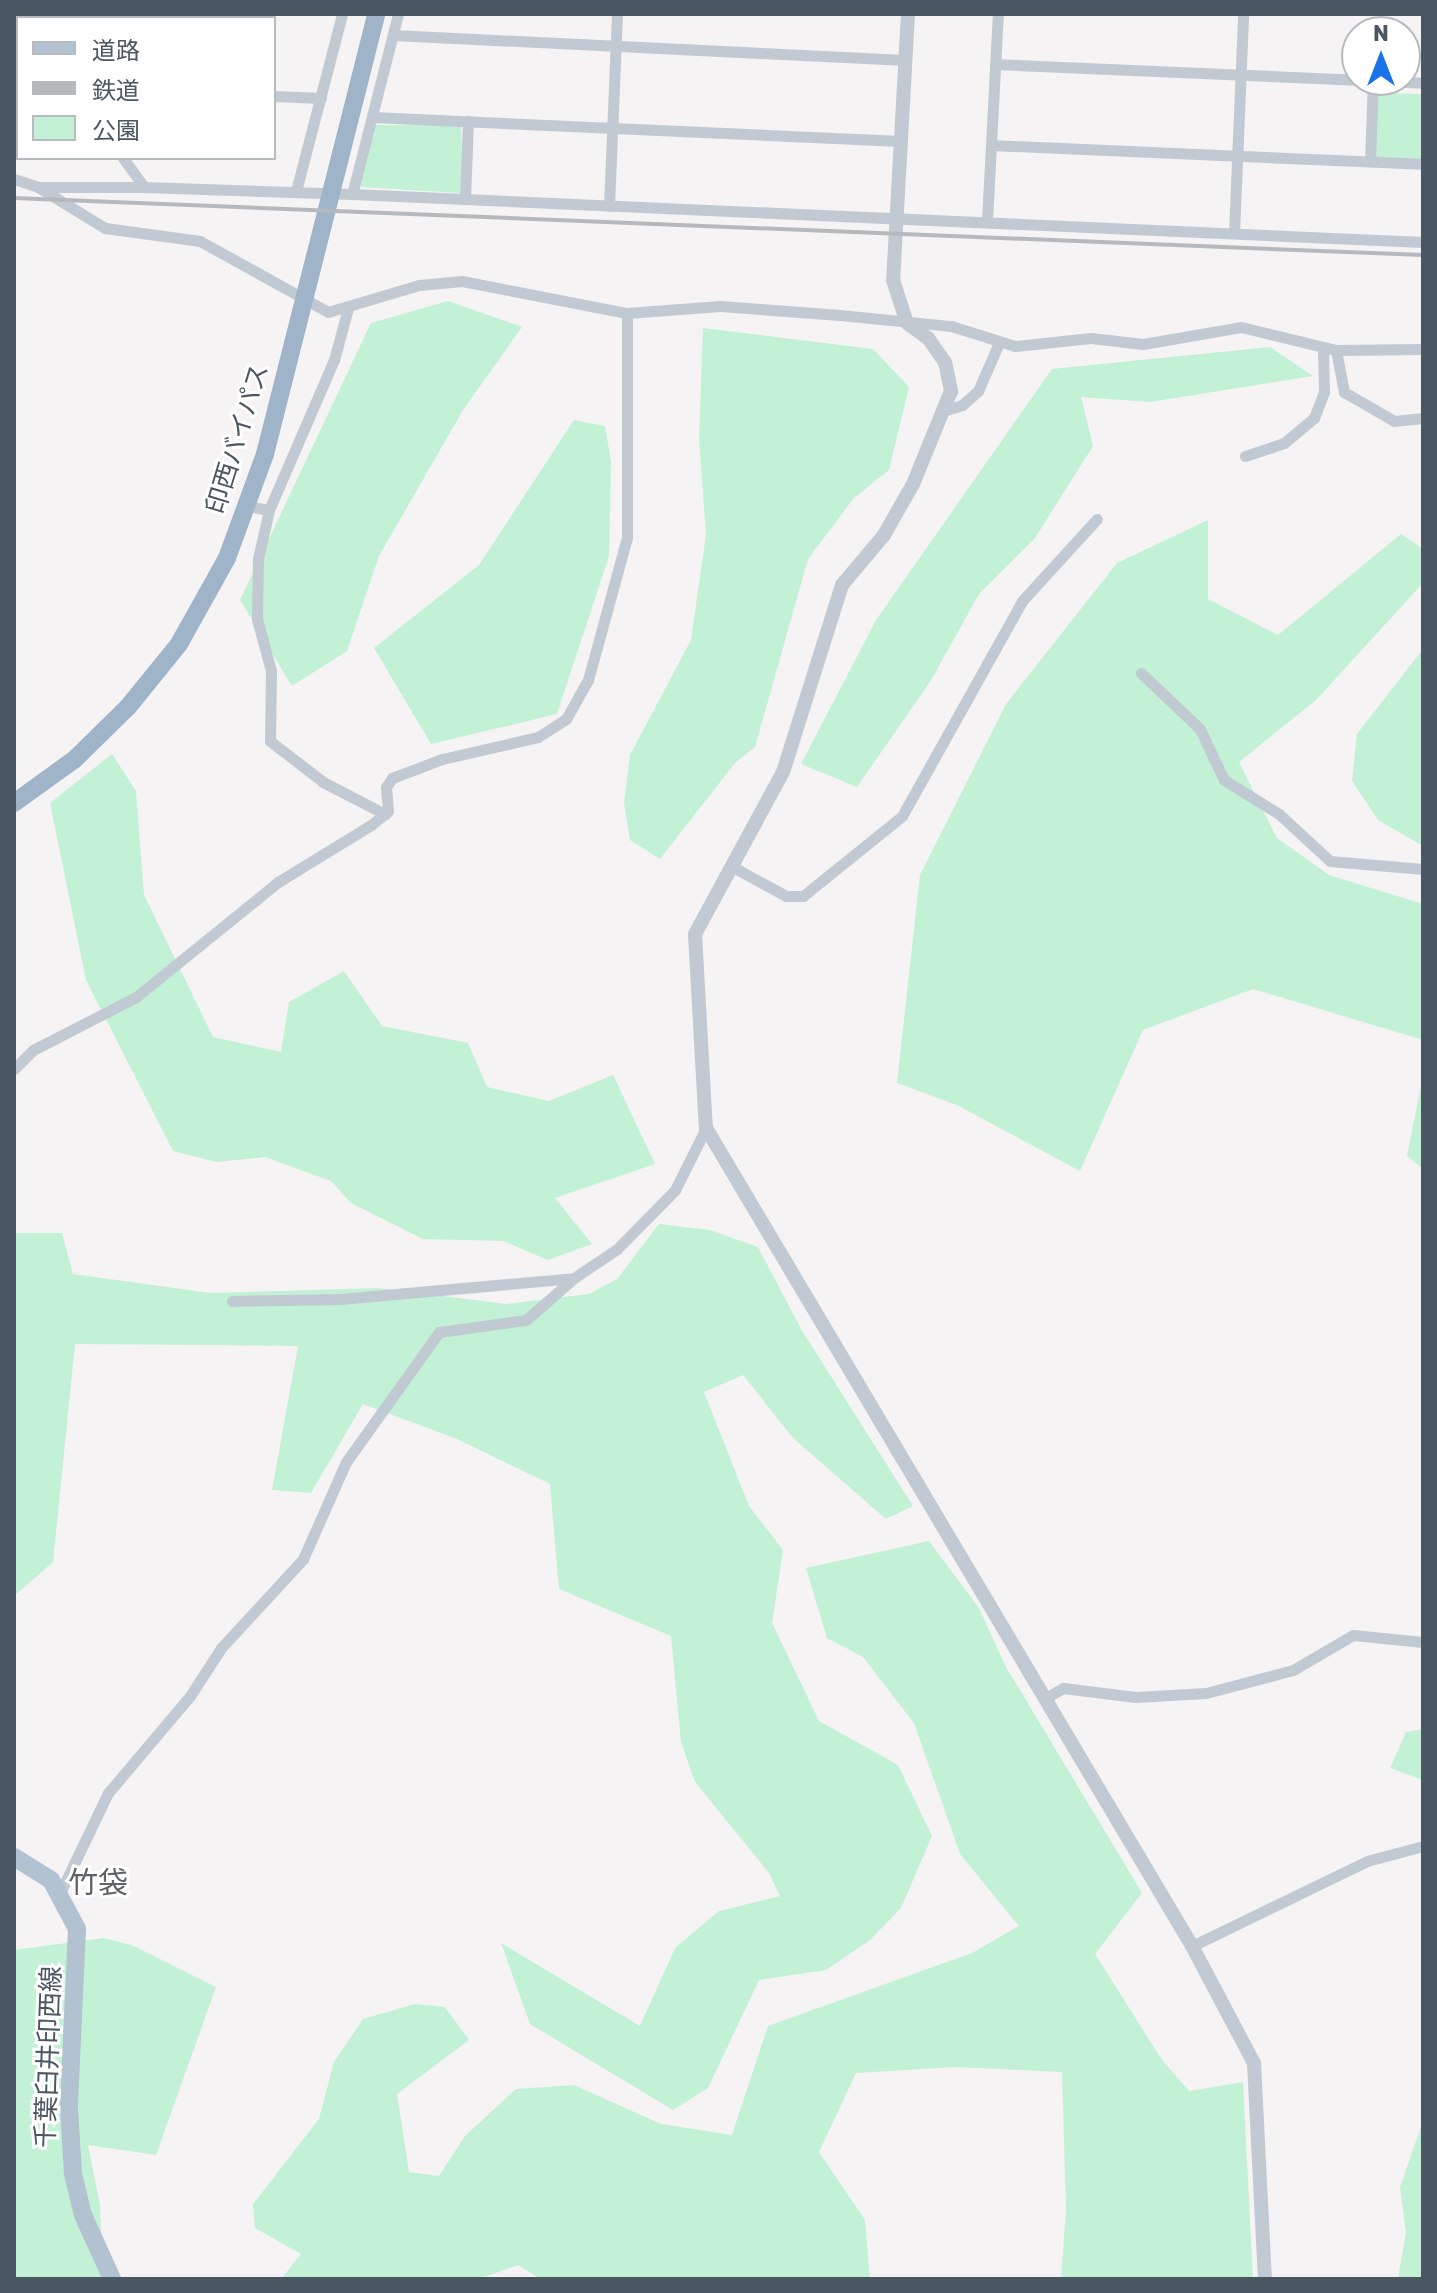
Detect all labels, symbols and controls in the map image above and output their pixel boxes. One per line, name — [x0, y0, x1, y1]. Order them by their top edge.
legend — [16, 16, 276, 160]
north arrow — [1341, 16, 1421, 96]
text: N — [1373, 20, 1389, 47]
text: 道路 — [92, 37, 140, 65]
text: 鉄道 — [92, 77, 140, 105]
text: 公園 — [92, 117, 140, 145]
street label: 印西バイパス — [200, 360, 276, 518]
district label: 竹袋 — [68, 1865, 128, 1901]
street label: 千葉臼井印西線 — [30, 1966, 68, 2148]

